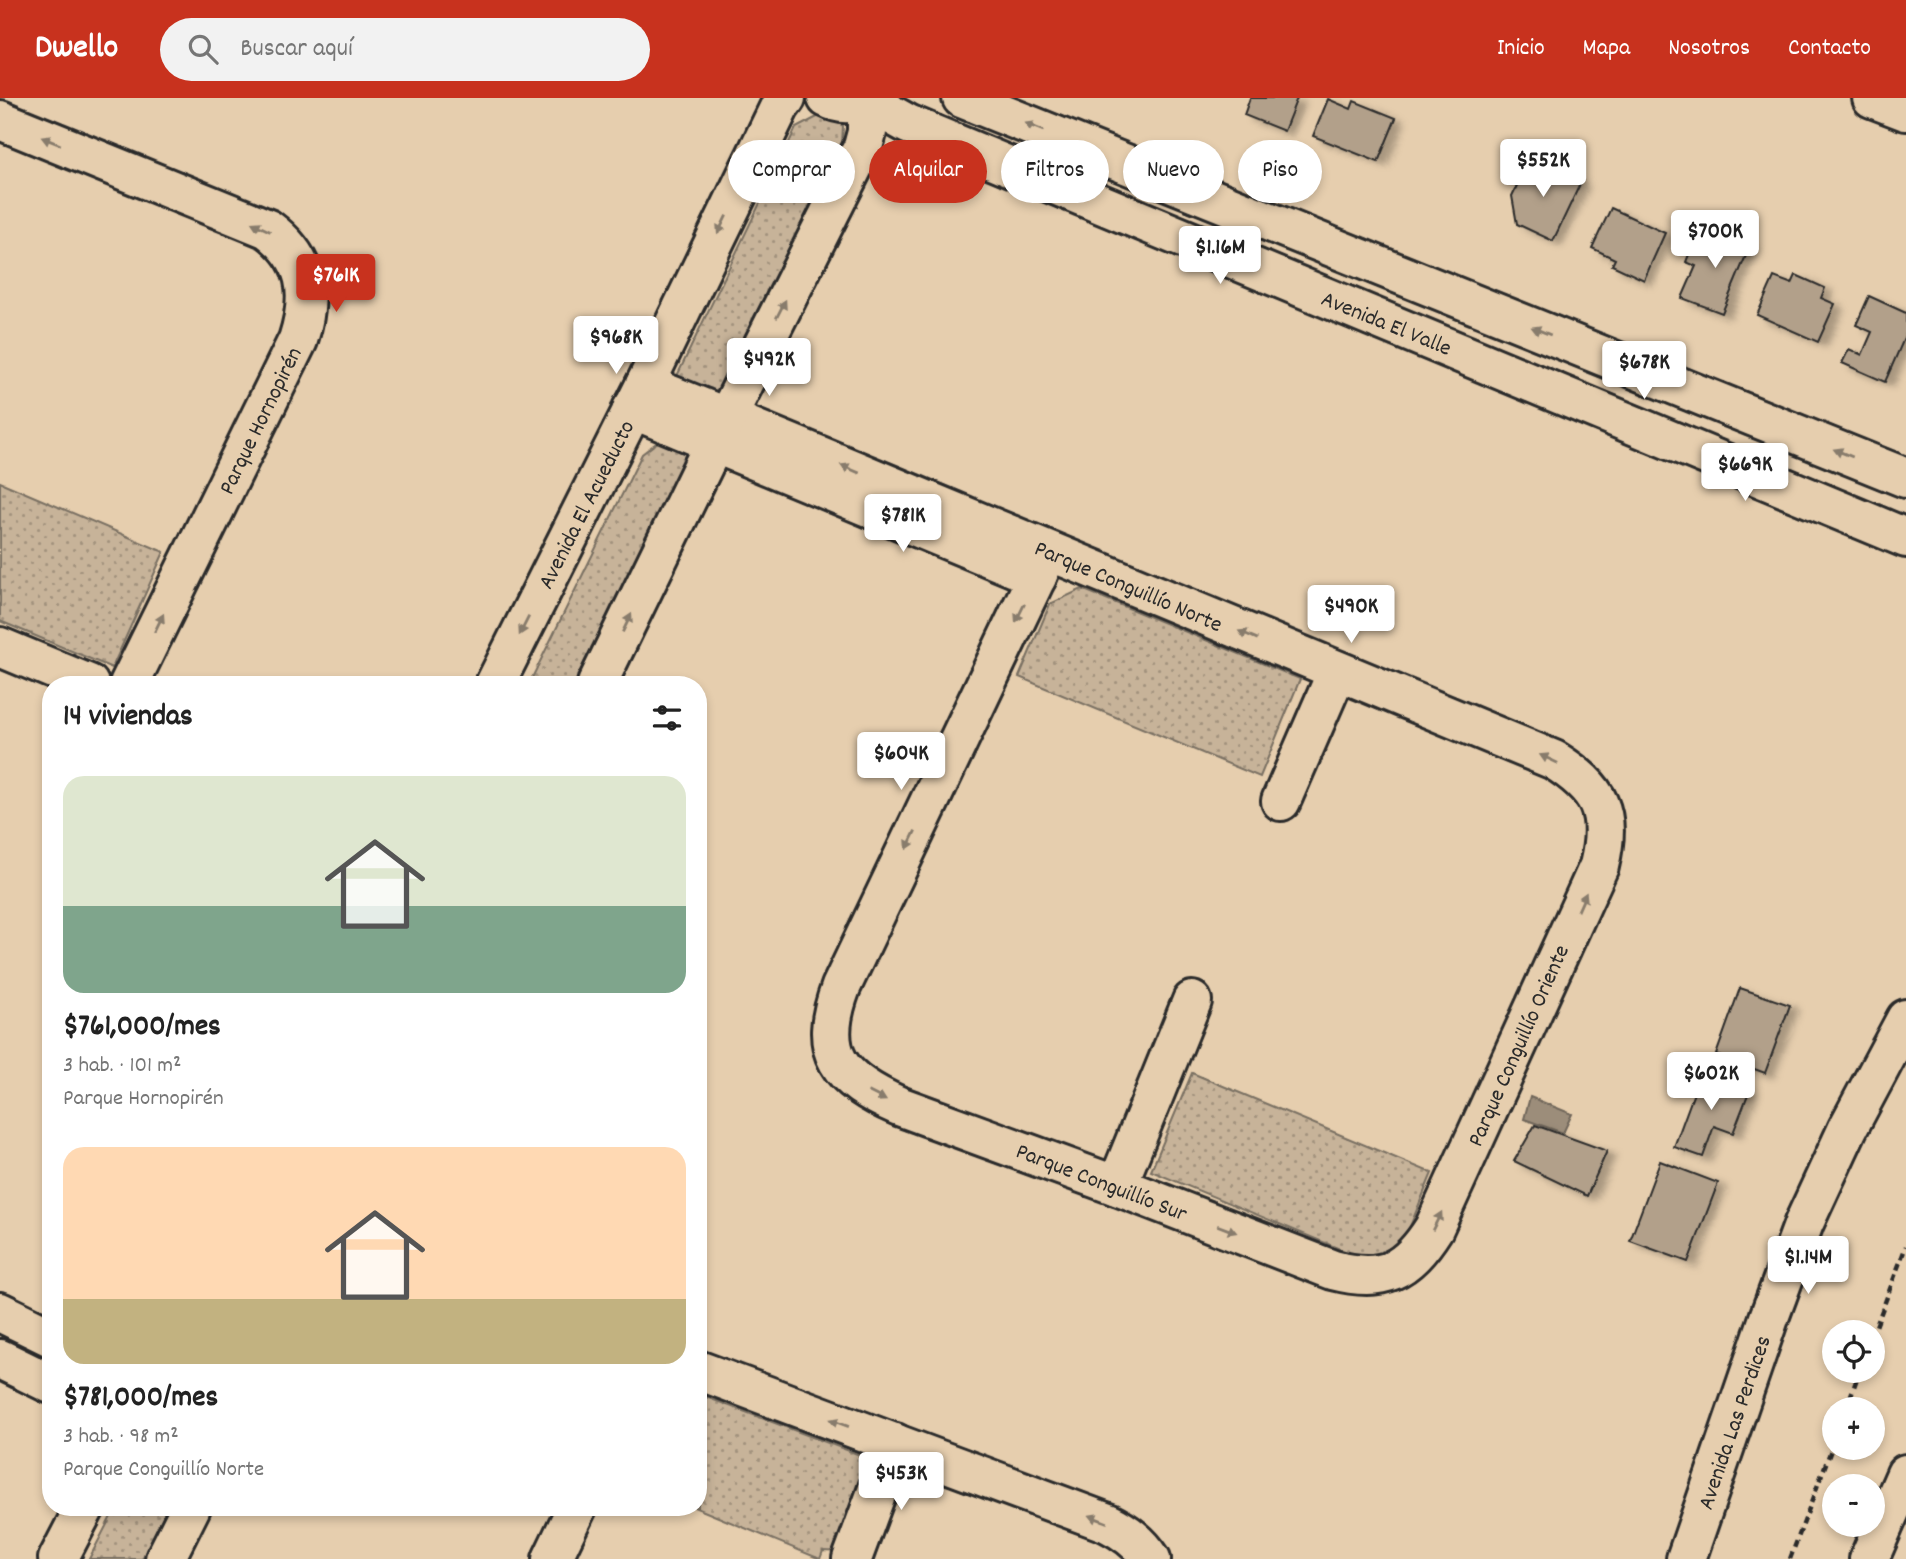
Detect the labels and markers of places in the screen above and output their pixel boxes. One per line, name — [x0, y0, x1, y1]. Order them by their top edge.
pin: $552K — [1494, 140, 1592, 199]
pin: $700K — [1666, 211, 1764, 270]
pin: $1.16M — [1163, 226, 1277, 286]
pin: $761K — [287, 254, 385, 314]
pin: $968K — [567, 316, 665, 376]
pin: $492K — [720, 338, 818, 398]
pin: $678K — [1595, 342, 1693, 401]
pin: $669K — [1696, 444, 1794, 503]
pin: $781K — [854, 494, 952, 554]
pin: $490K — [1302, 586, 1400, 645]
pin: $604K — [852, 732, 950, 792]
pin: $602K — [1662, 1052, 1760, 1112]
pin: $1.14M — [1751, 1236, 1865, 1296]
pin: $453K — [852, 1452, 950, 1512]

